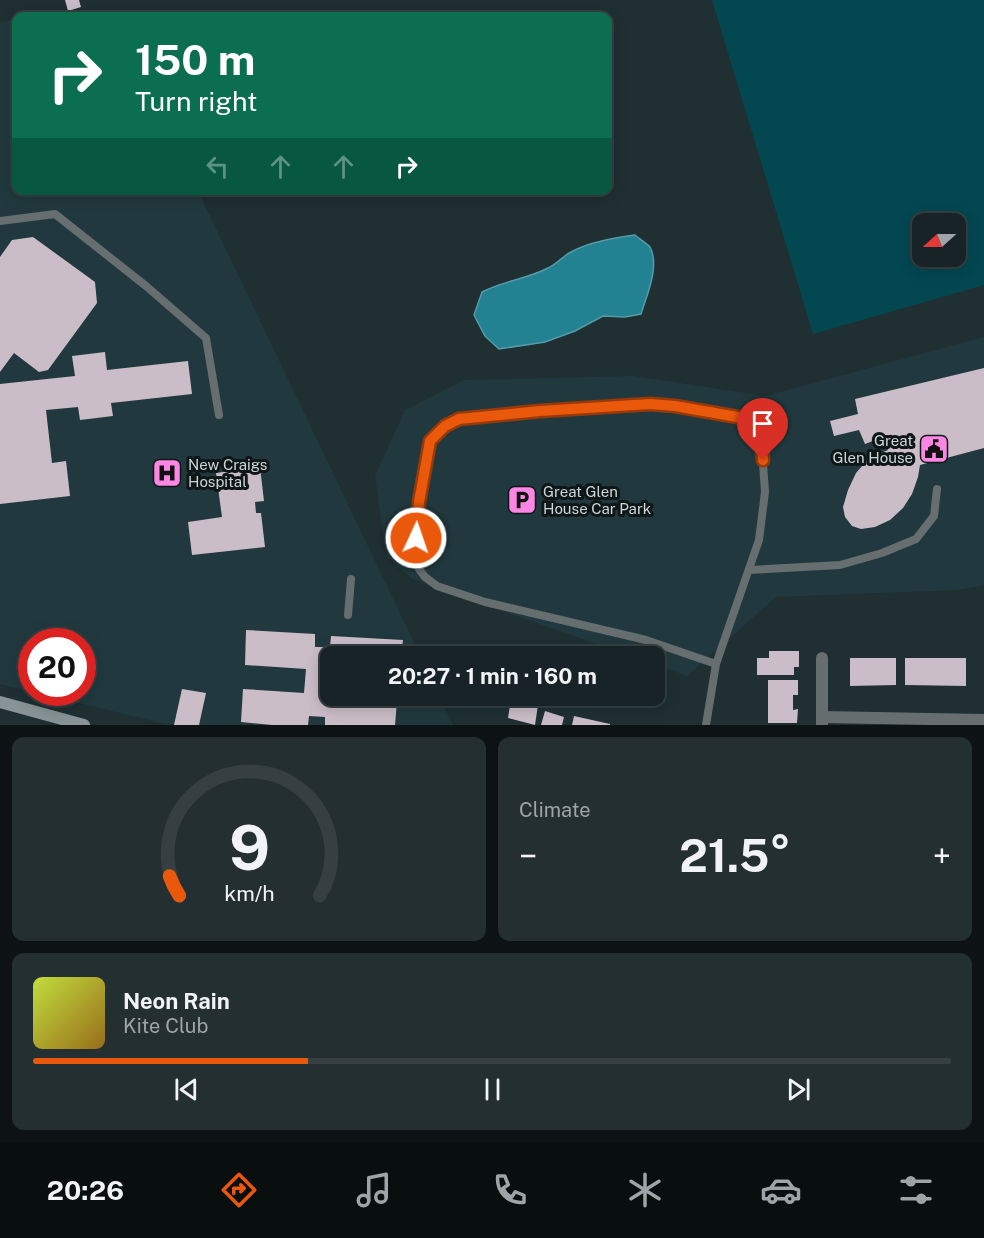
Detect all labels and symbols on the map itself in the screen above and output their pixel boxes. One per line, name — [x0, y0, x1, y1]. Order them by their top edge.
north arrow — [912, 213, 966, 267]
pin — [737, 398, 788, 460]
place label: Great Glen House — [832, 432, 913, 466]
public building icon: Great Glen House — [918, 433, 950, 465]
place label: New Craigs Hospital — [188, 456, 267, 490]
hospital icon: New Craigs Hospital — [151, 457, 183, 489]
place label: Great Glen House Car Park — [543, 483, 651, 517]
parking icon: Great Glen House Car Park — [506, 484, 538, 516]
position arrow — [384, 506, 448, 570]
speed limit sign: 20 — [18, 628, 96, 706]

